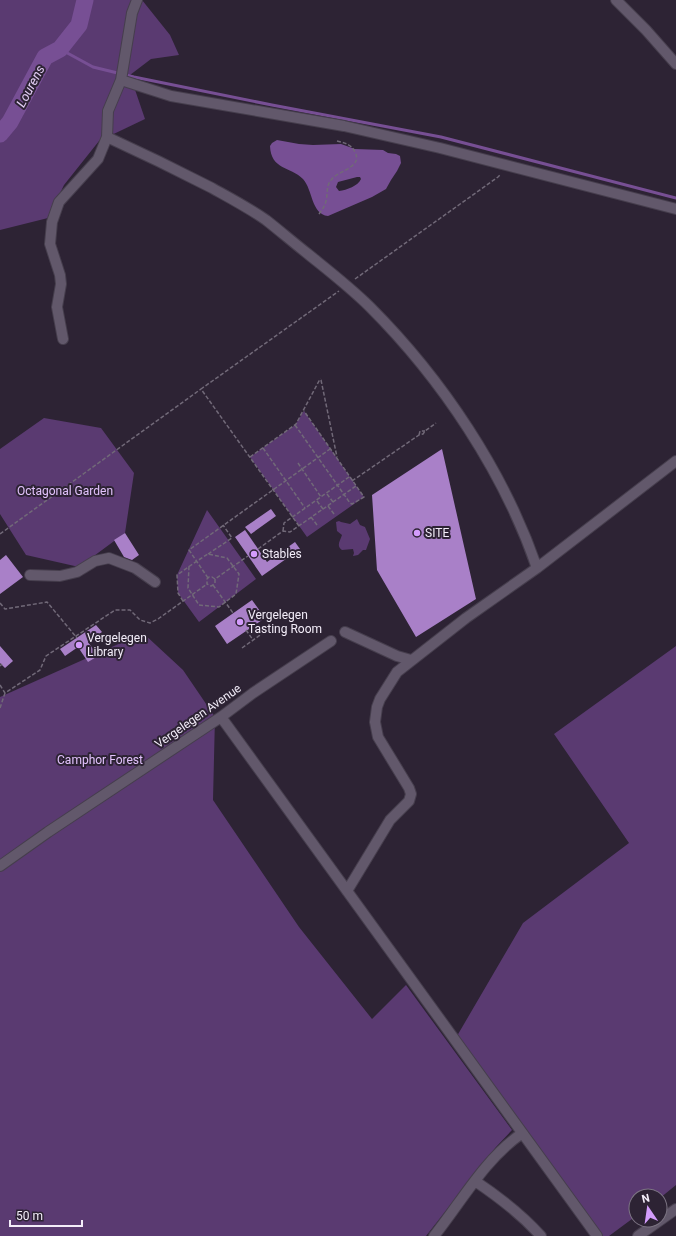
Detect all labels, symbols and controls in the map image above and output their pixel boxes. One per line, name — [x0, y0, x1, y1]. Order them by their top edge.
water label: Lourens — [13, 62, 48, 110]
park label: Octagonal Garden — [17, 484, 113, 498]
place label: SITE — [425, 526, 449, 540]
marker: SITE — [412, 528, 422, 538]
place label: Stables — [262, 547, 302, 561]
marker: Stables — [249, 549, 259, 559]
place label: Vergelegen Tasting Room — [248, 608, 322, 636]
marker: Vergelegen Tasting Room — [235, 617, 245, 627]
place label: Vergelegen Library — [87, 631, 147, 659]
marker: Vergelegen Library — [74, 640, 84, 650]
street label: Vergelegen Avenue — [152, 681, 244, 751]
park label: Camphor Forest — [57, 753, 143, 767]
north arrow — [628, 1188, 668, 1228]
text: N — [641, 1191, 651, 1206]
scale bar — [10, 1202, 82, 1228]
text: 50 m — [16, 1209, 43, 1223]

